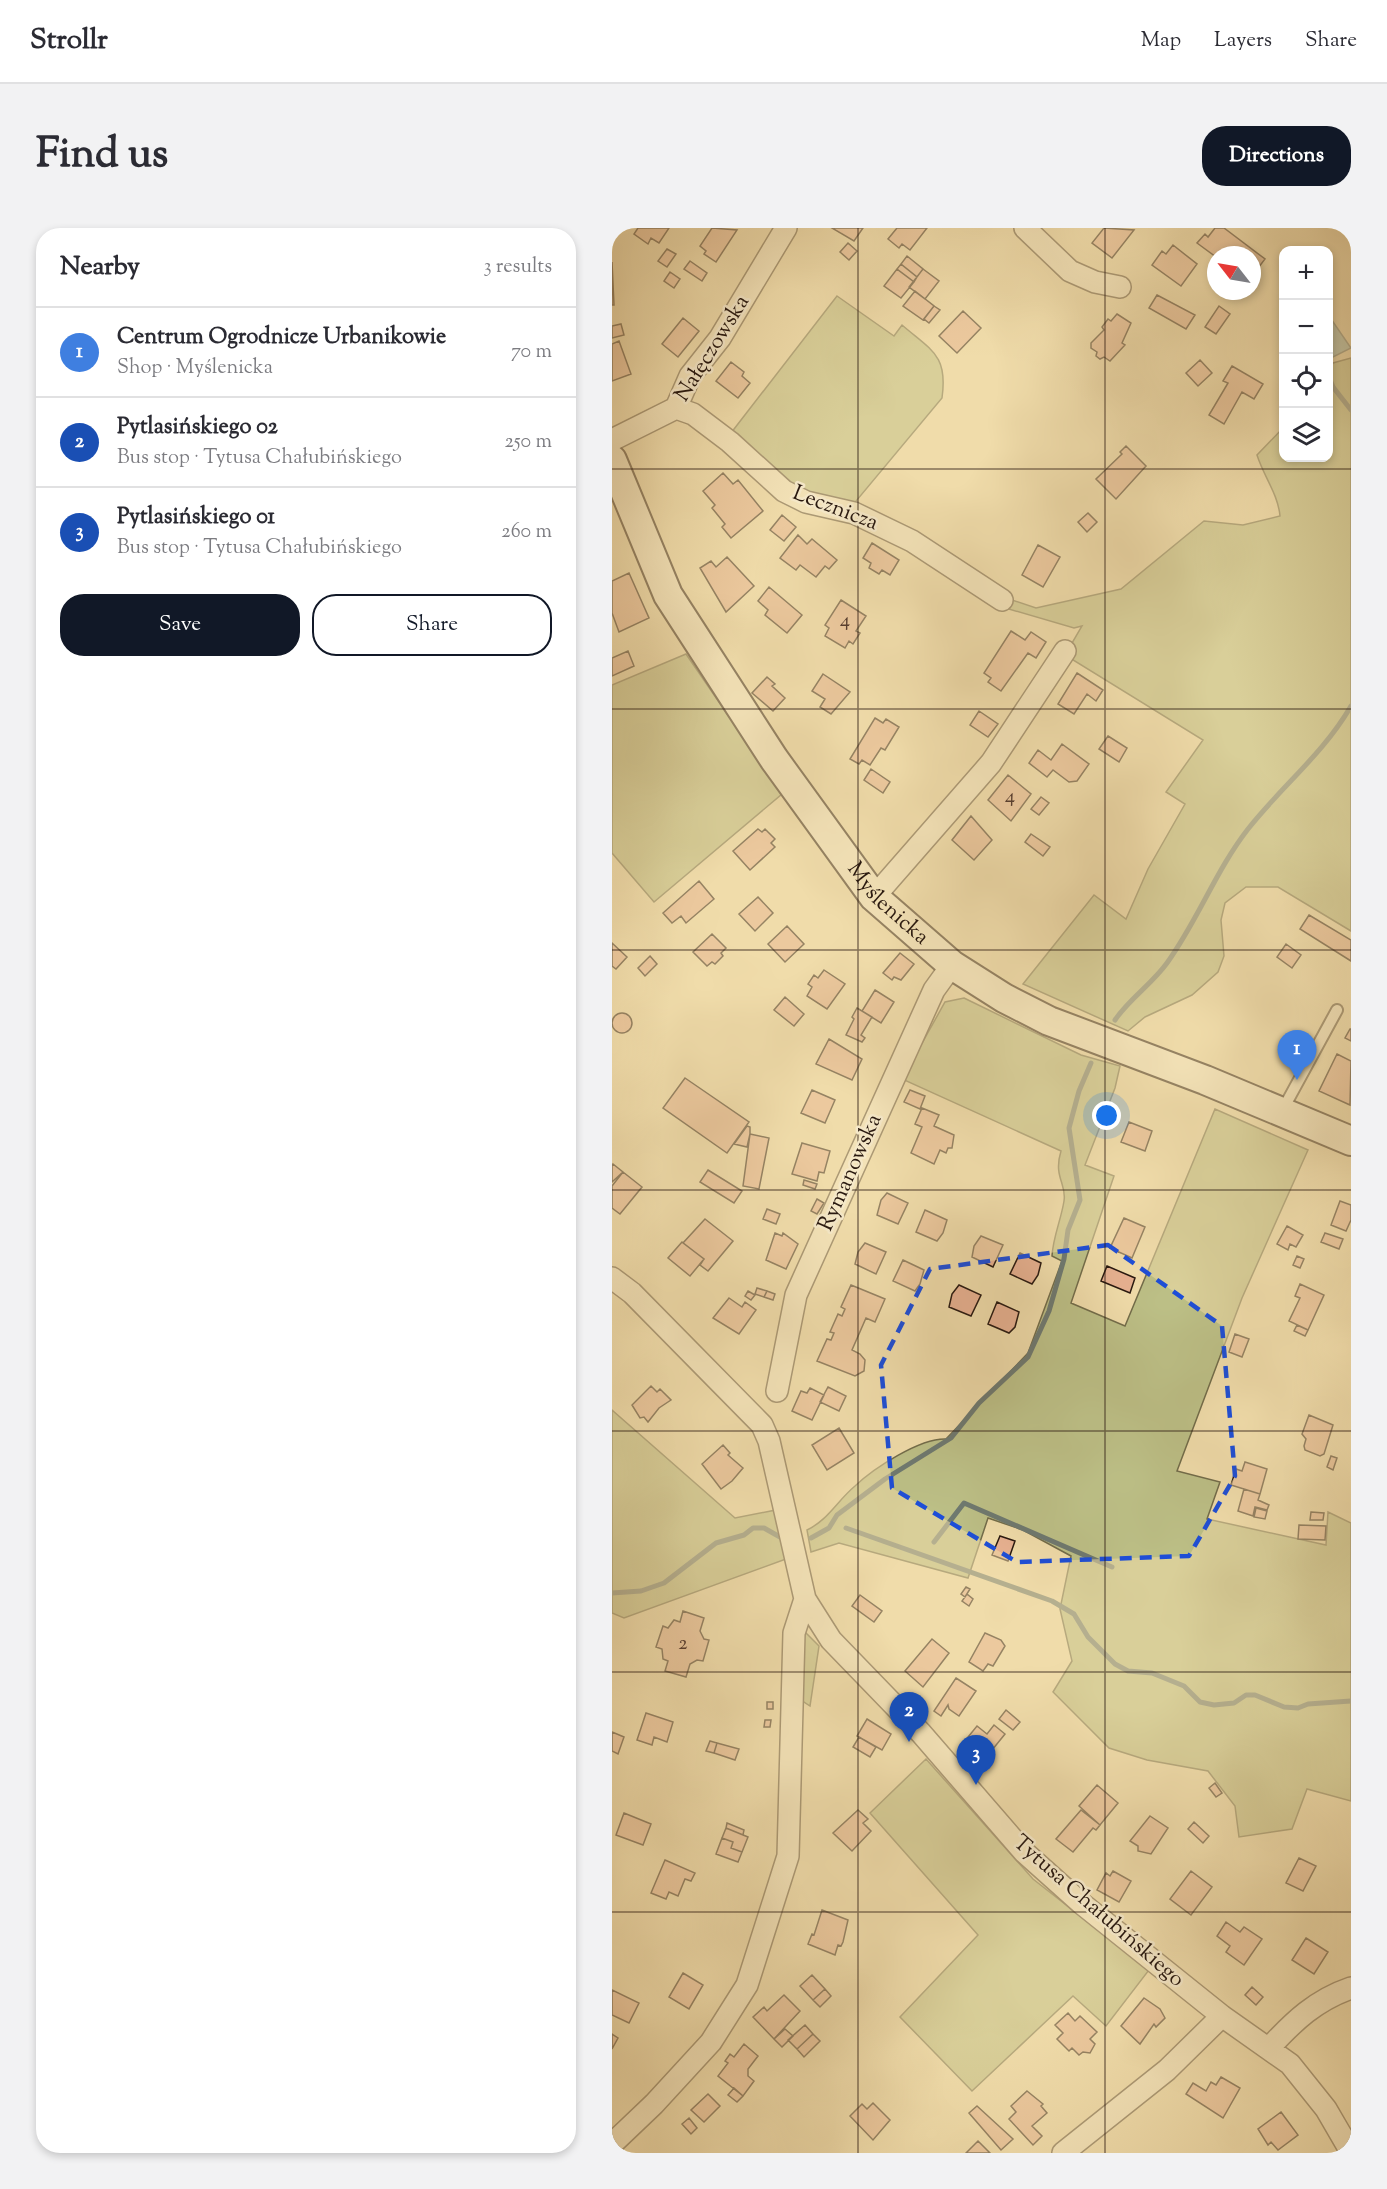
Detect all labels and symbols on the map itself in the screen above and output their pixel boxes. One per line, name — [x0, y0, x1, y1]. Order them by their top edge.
north arrow — [1207, 246, 1261, 300]
street label: Nałęczowska — [667, 289, 759, 409]
street label: Lecznicza — [788, 478, 882, 540]
house number: 4 — [840, 607, 850, 636]
house number: 4 — [1005, 783, 1015, 812]
street label: Myślenicka — [838, 856, 935, 953]
pin: 1 — [1278, 1030, 1316, 1080]
your location — [1092, 1101, 1121, 1130]
street label: Rymanowska — [811, 1109, 891, 1237]
house number: 2 — [678, 1630, 688, 1659]
pin: 2 — [890, 1692, 928, 1742]
pin: 3 — [956, 1736, 996, 1785]
street label: Tytusa Chałubińskiego — [1005, 1828, 1191, 1996]

